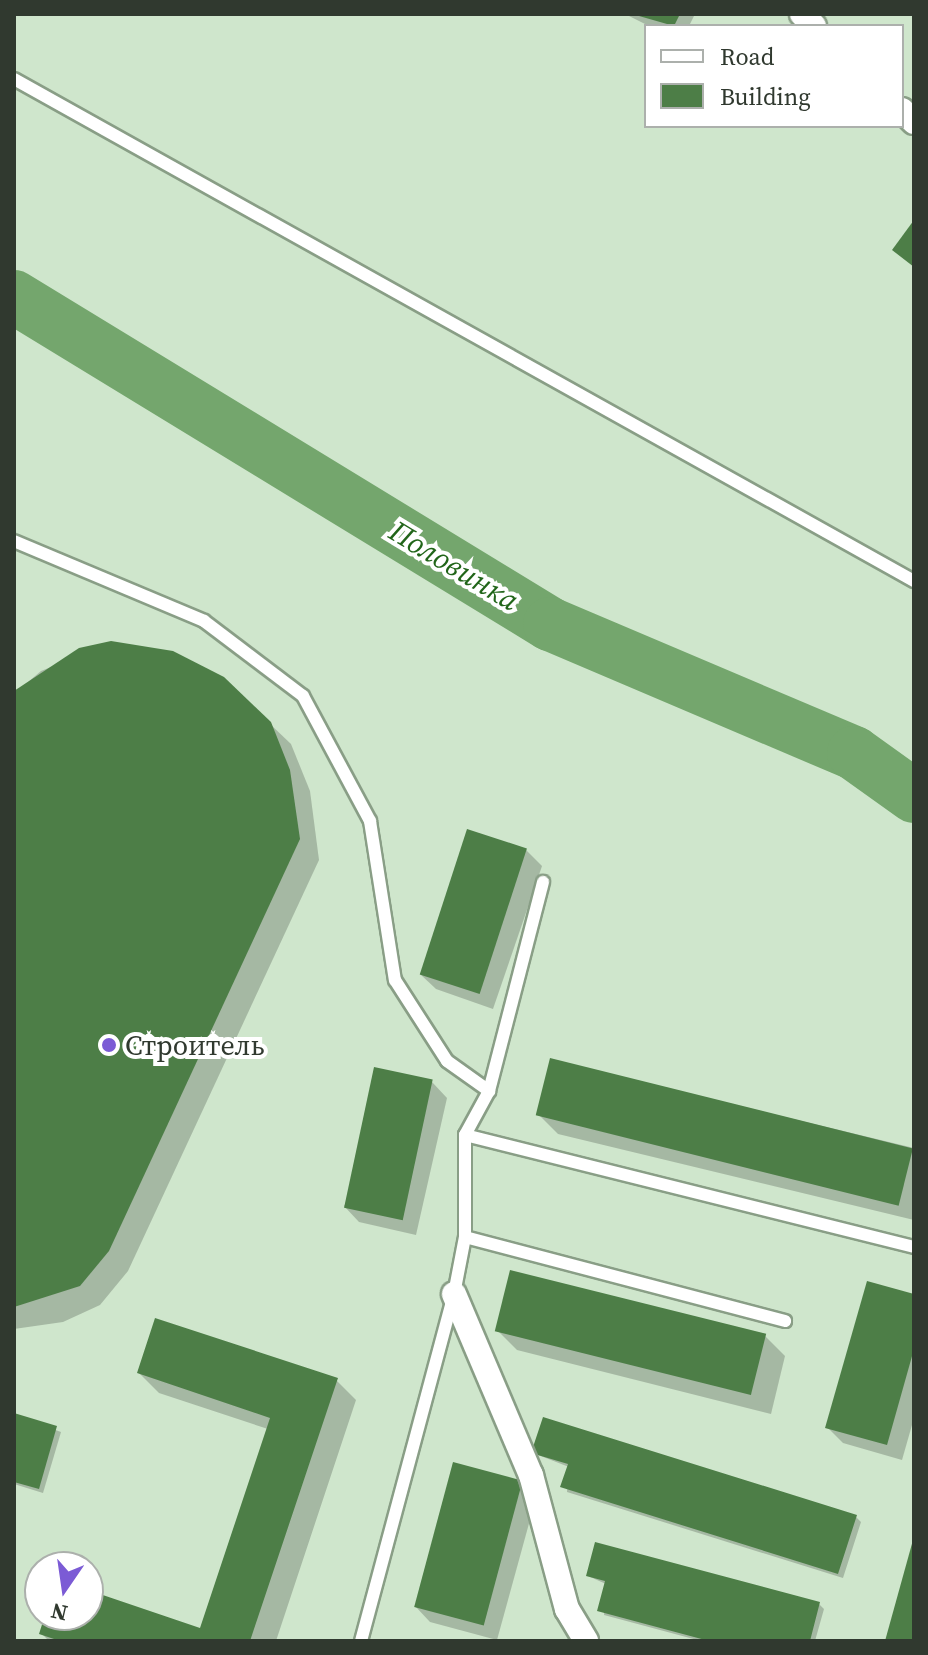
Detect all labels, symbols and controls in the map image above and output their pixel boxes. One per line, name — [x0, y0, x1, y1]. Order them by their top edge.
legend — [644, 24, 904, 128]
text: Road — [720, 40, 774, 73]
text: Building — [720, 80, 811, 113]
water label: Половинка — [383, 513, 525, 619]
place label: Строитель — [125, 1028, 265, 1062]
marker: Строитель — [100, 1036, 118, 1054]
north arrow — [24, 1551, 104, 1631]
text: N — [48, 1596, 70, 1629]

